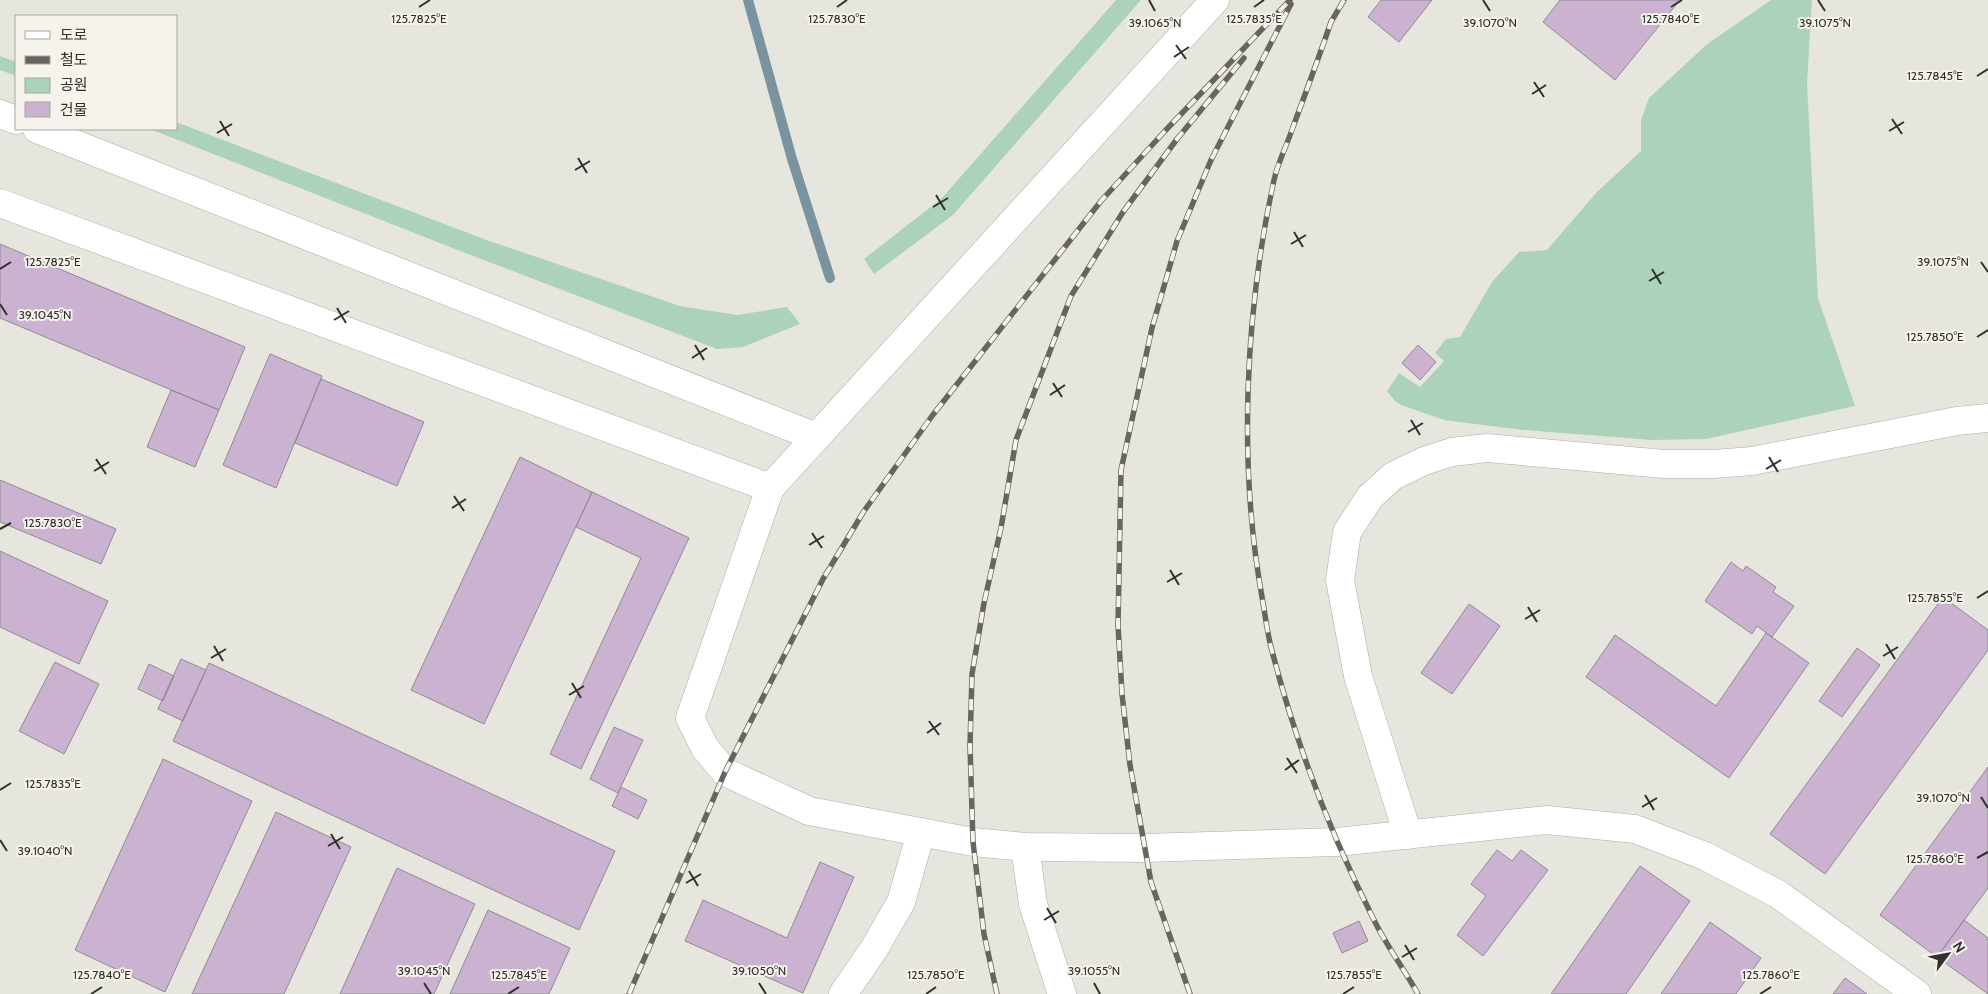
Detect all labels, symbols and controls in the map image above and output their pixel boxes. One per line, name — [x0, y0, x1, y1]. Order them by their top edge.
text: 125.7825°E — [391, 11, 447, 26]
text: 125.7830°E — [808, 11, 866, 26]
text: 125.7835°E — [1226, 11, 1282, 26]
text: 125.7840°E — [1642, 11, 1700, 26]
legend — [15, 15, 178, 130]
text: 39.1065°N — [1129, 15, 1181, 30]
text: 39.1070°N — [1463, 15, 1517, 30]
text: 39.1075°N — [1799, 15, 1851, 30]
text: 도로 — [60, 26, 88, 44]
text: 철도 — [60, 51, 88, 69]
text: 125.7845°E — [1907, 68, 1963, 83]
text: 공원 — [60, 76, 88, 94]
text: 건물 — [60, 101, 88, 119]
text: 125.7825°E — [25, 254, 81, 269]
text: 39.1075°N — [1917, 254, 1969, 269]
text: 39.1045°N — [18, 307, 72, 322]
text: 125.7850°E — [1906, 329, 1964, 344]
text: 125.7830°E — [24, 515, 82, 530]
text: 125.7855°E — [1907, 590, 1963, 605]
text: 125.7835°E — [25, 776, 81, 791]
text: 39.1070°N — [1916, 790, 1970, 805]
text: 39.1040°N — [18, 843, 72, 858]
text: 125.7860°E — [1906, 851, 1964, 866]
north arrow — [1923, 929, 1973, 979]
text: N — [1949, 938, 1969, 956]
text: 39.1045°N — [397, 963, 451, 978]
text: 39.1050°N — [732, 963, 786, 978]
text: 39.1055°N — [1068, 963, 1120, 978]
text: 125.7840°E — [73, 967, 131, 982]
text: 125.7845°E — [491, 967, 547, 982]
text: 125.7850°E — [907, 967, 965, 982]
text: 125.7855°E — [1326, 967, 1382, 982]
text: 125.7860°E — [1742, 967, 1800, 982]

